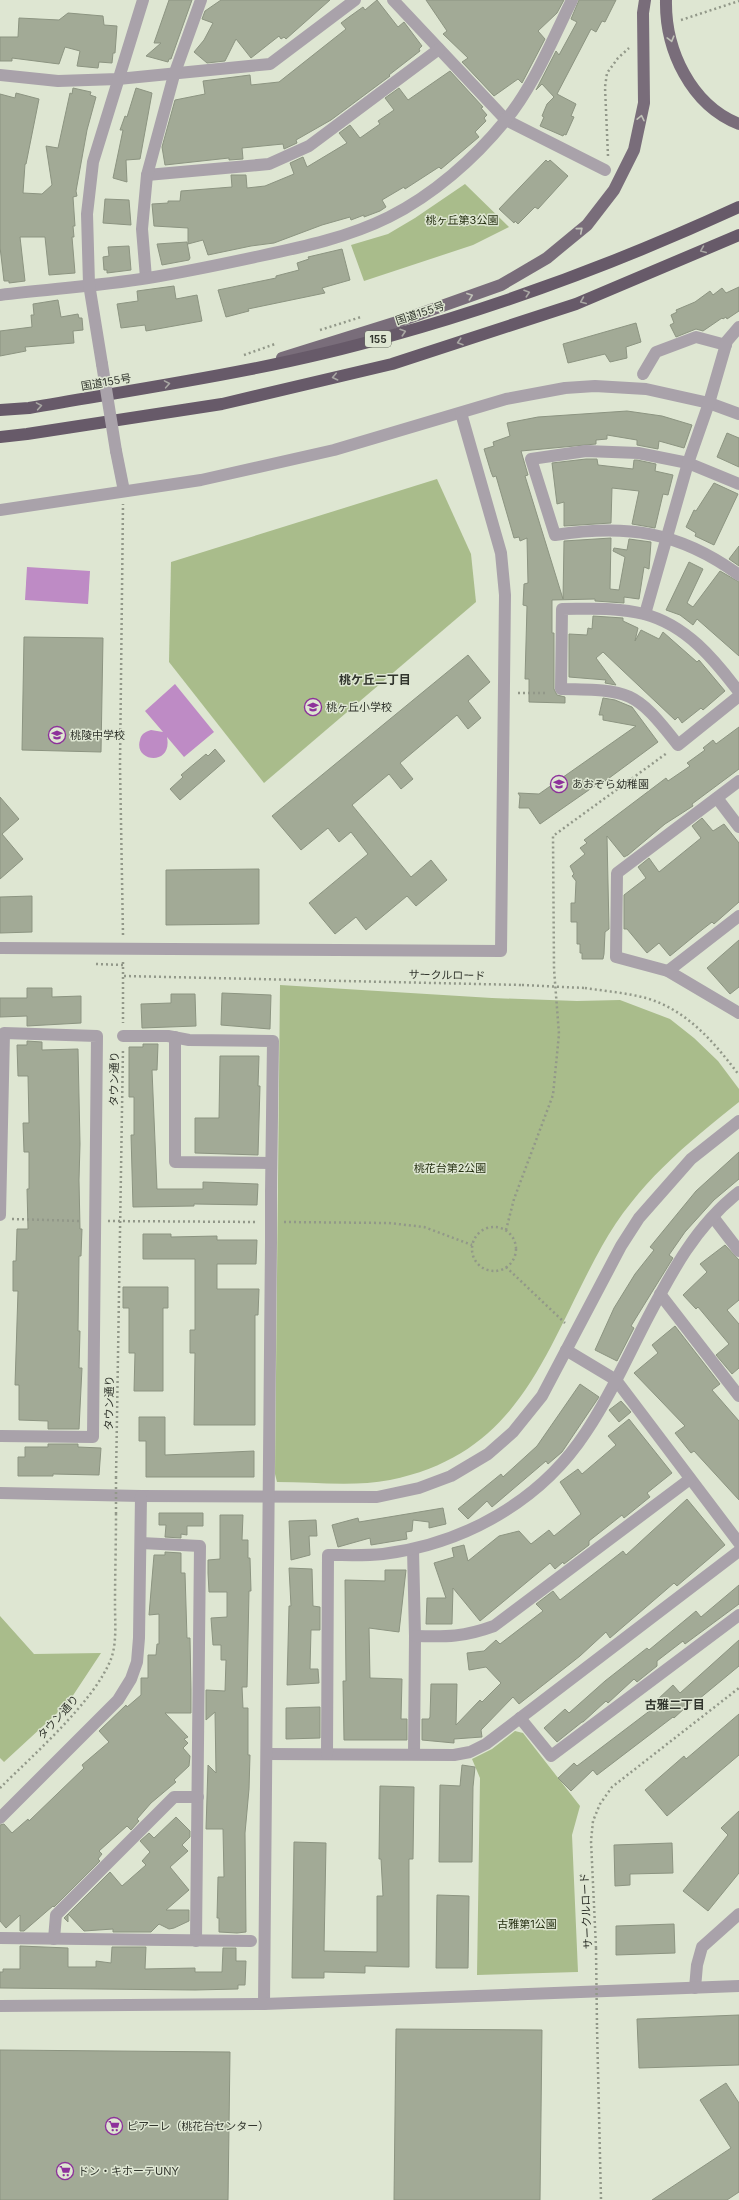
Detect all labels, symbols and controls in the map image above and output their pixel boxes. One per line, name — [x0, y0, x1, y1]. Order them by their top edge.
one-way arrow — [666, 35, 674, 42]
one-way arrow — [636, 115, 644, 122]
park label: 桃ヶ丘第3公園 — [426, 213, 498, 227]
one-way arrow — [576, 228, 583, 235]
one-way arrow — [700, 246, 707, 254]
one-way arrow — [523, 289, 530, 298]
one-way arrow — [466, 293, 473, 301]
one-way arrow — [580, 296, 588, 304]
street label: 国道155号 — [394, 298, 446, 328]
one-way arrow — [399, 328, 406, 337]
road number: 155 — [365, 331, 391, 347]
one-way arrow — [457, 337, 464, 346]
street label: 国道155号 — [80, 371, 132, 393]
one-way arrow — [332, 373, 338, 381]
one-way arrow — [164, 380, 170, 389]
one-way arrow — [36, 402, 42, 411]
district label: 桃ケ丘二丁目 — [339, 672, 411, 687]
school or university icon: 桃ヶ丘小学校 — [303, 697, 323, 717]
place label: 桃ヶ丘小学校 — [326, 700, 392, 714]
school or university icon: 桃陵中学校 — [47, 725, 67, 745]
place label: 桃陵中学校 — [70, 728, 125, 742]
school or university icon: あおぞら幼稚園 — [549, 774, 569, 794]
place label: あおぞら幼稚園 — [572, 777, 649, 791]
street label: サークルロード — [409, 967, 485, 983]
street label: タウン通り — [107, 1051, 121, 1107]
park label: 桃花台第2公園 — [414, 1161, 486, 1175]
street label: タウン通り — [102, 1375, 116, 1431]
street label: タウン通り — [34, 1692, 82, 1742]
district label: 古雅二丁目 — [645, 1697, 705, 1712]
street label: サークルロード — [577, 1872, 595, 1950]
park label: 古雅第1公園 — [497, 1917, 557, 1931]
supermarket icon: ピアーレ（桃花台センター） — [104, 2116, 124, 2136]
place label: ピアーレ（桃花台センター） — [127, 2119, 269, 2133]
supermarket icon: ドン・キホーテUNY — [55, 2161, 75, 2181]
place label: ドン・キホーテUNY — [78, 2164, 179, 2178]

